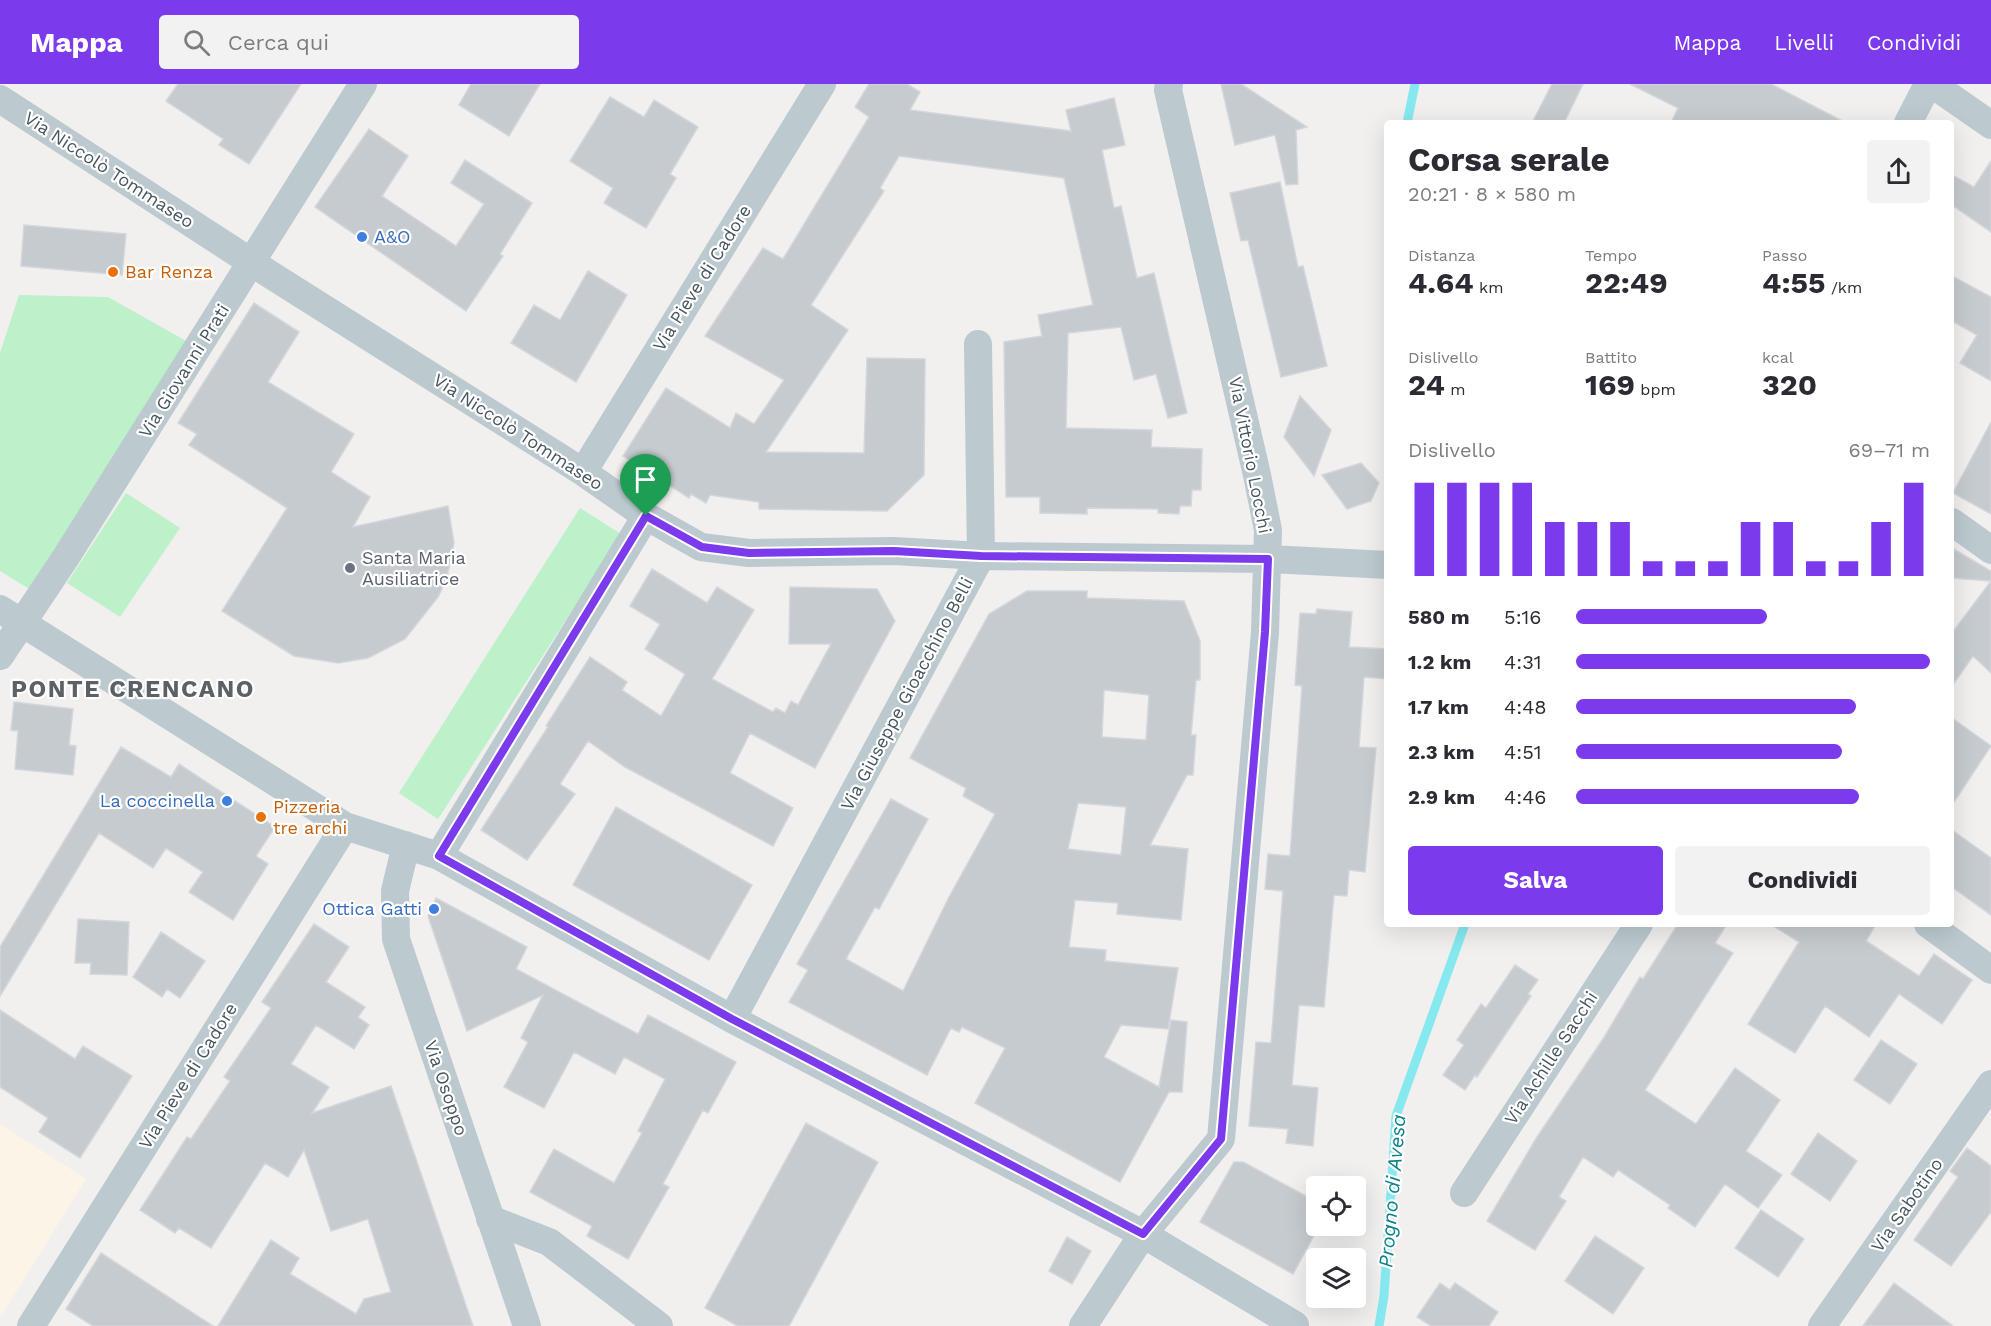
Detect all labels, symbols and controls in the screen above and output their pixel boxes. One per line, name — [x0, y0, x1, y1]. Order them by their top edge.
search box — [159, 15, 579, 69]
text: Mappa — [30, 26, 123, 59]
icon: search — [180, 26, 213, 59]
text: Cerca qui — [228, 30, 329, 55]
text: Mappa — [1673, 30, 1741, 55]
text: Livelli — [1774, 30, 1834, 55]
text: Condividi — [1867, 30, 1961, 55]
street label: Via Niccolò Tommaseo — [20, 107, 198, 232]
text: Corsa serale — [1408, 140, 1610, 179]
button: share — [1867, 140, 1930, 203]
text: 20:21 · 8 × 580 m — [1408, 182, 1576, 206]
street label: Via Pieve di Cadore — [648, 201, 755, 355]
place label: A&O — [374, 226, 411, 247]
marker: A&O — [355, 230, 369, 244]
text: Distanza — [1408, 246, 1475, 265]
text: Tempo — [1585, 246, 1637, 265]
text: Passo — [1762, 246, 1807, 265]
place label: Bar Renza — [125, 261, 213, 282]
marker: Bar Renza — [106, 265, 120, 279]
text: 4.64 — [1408, 265, 1474, 300]
text: 22:49 — [1585, 265, 1668, 300]
text: 4:55 — [1762, 265, 1825, 300]
text: km — [1474, 278, 1503, 297]
text: /km — [1825, 278, 1862, 297]
street label: Via Giovanni Prati — [134, 300, 233, 441]
text: Dislivello — [1408, 348, 1478, 367]
text: Battito — [1585, 348, 1637, 367]
text: kcal — [1762, 348, 1794, 367]
text: 24 — [1408, 367, 1445, 402]
text: 169 — [1585, 367, 1635, 402]
text: 320 — [1762, 367, 1817, 402]
street label: Via Niccolò Tommaseo — [429, 369, 607, 494]
street label: Via Vittorio Locchi — [1225, 375, 1276, 535]
text: m — [1445, 380, 1466, 399]
text: bpm — [1635, 380, 1676, 399]
text: Dislivello — [1408, 438, 1496, 462]
text: 69–71 m — [1849, 438, 1930, 462]
pin — [620, 454, 671, 516]
icon: arrive — [629, 463, 662, 496]
place label: Santa Maria Ausiliatrice — [362, 547, 466, 589]
marker: Santa Maria Ausiliatrice — [343, 561, 357, 575]
street label: Via Giuseppe Gioacchino Belli — [836, 574, 977, 814]
text: 580 m — [1408, 605, 1470, 629]
text: 5:16 — [1504, 605, 1542, 629]
text: 1.2 km — [1408, 650, 1471, 674]
text: 4:31 — [1504, 650, 1542, 674]
district label: PONTE CRENCANO — [11, 675, 255, 703]
text: 1.7 km — [1408, 695, 1469, 719]
text: 4:48 — [1504, 695, 1547, 719]
text: 2.3 km — [1408, 740, 1475, 764]
text: 4:51 — [1504, 740, 1542, 764]
text: 2.9 km — [1408, 785, 1475, 809]
text: 4:46 — [1504, 785, 1547, 809]
place label: La coccinella — [100, 790, 215, 811]
marker: La coccinella — [220, 794, 234, 808]
place label: Pizzeria tre archi — [273, 796, 347, 838]
marker: Pizzeria tre archi — [254, 810, 268, 824]
button: Salva — [1408, 846, 1663, 915]
button: Condividi — [1675, 846, 1930, 915]
place label: Ottica Gatti — [322, 898, 422, 919]
marker: Ottica Gatti — [427, 902, 441, 916]
street label: Via Achille Sacchi — [1500, 987, 1601, 1128]
street label: Via Pieve di Cadore — [134, 999, 241, 1153]
street label: Via Osoppo — [420, 1037, 473, 1138]
water label: Progno di Avesa — [1373, 1113, 1411, 1269]
street label: Via Sabotino — [1866, 1154, 1947, 1256]
map controls — [1306, 1176, 1366, 1308]
button: locate — [1306, 1176, 1366, 1236]
button: layers — [1306, 1248, 1366, 1308]

